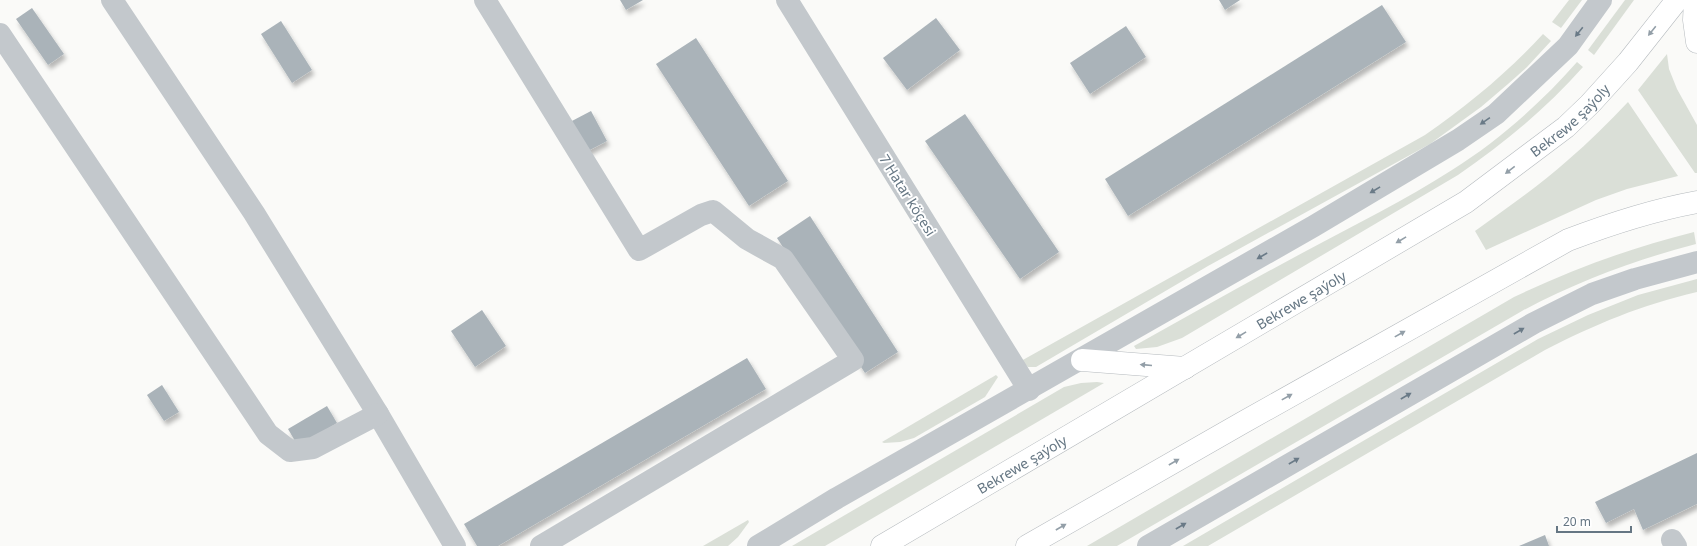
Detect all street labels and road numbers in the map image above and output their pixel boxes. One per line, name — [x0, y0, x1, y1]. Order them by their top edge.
street label: Bekrewe şaýoly — [1526, 79, 1614, 161]
street label: 7 Hatar köçesi — [875, 150, 941, 240]
street label: Bekrewe şaýoly — [1252, 265, 1350, 333]
street label: Bekrewe şaýoly — [973, 429, 1071, 498]

